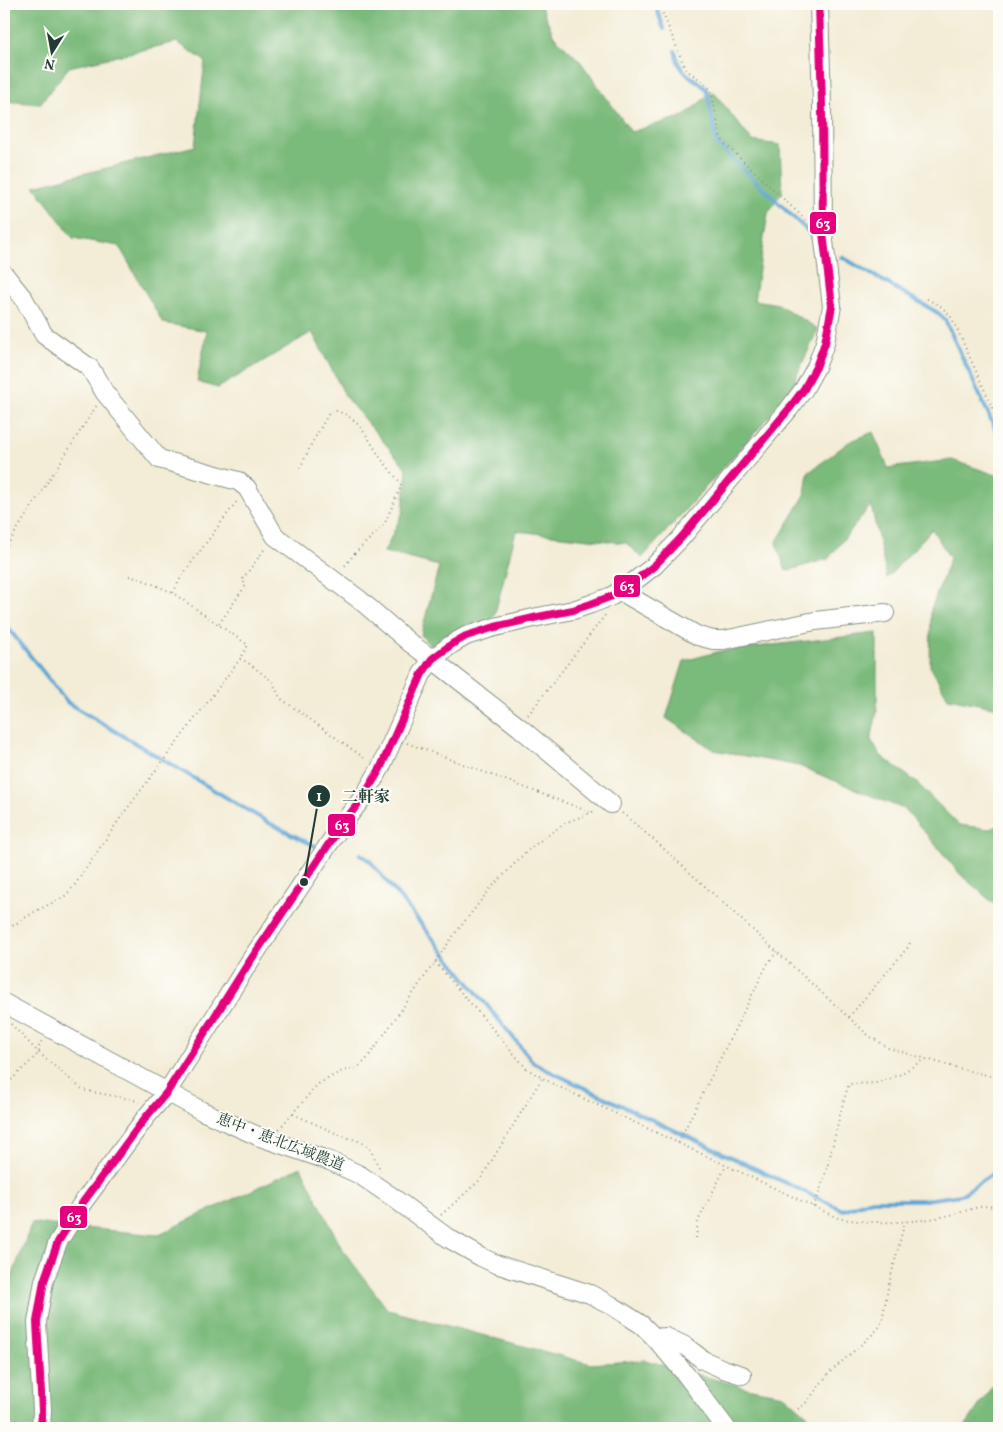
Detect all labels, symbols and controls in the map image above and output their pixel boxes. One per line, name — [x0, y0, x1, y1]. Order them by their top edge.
north arrow — [28, 28, 78, 78]
text: N — [43, 53, 57, 74]
line badge: 63 — [809, 211, 837, 235]
text: 63 — [816, 215, 830, 234]
line badge: 63 — [613, 574, 641, 598]
text: 63 — [620, 578, 634, 597]
callout: 二軒家 — [307, 780, 400, 811]
text: 1 — [316, 787, 322, 808]
text: 二軒家 — [342, 787, 390, 809]
line badge: 63 — [327, 813, 356, 837]
text: 63 — [335, 817, 349, 836]
street label: 恵中・恵北広域農道 — [213, 1109, 347, 1177]
line badge: 63 — [59, 1205, 88, 1229]
text: 63 — [67, 1209, 81, 1228]

